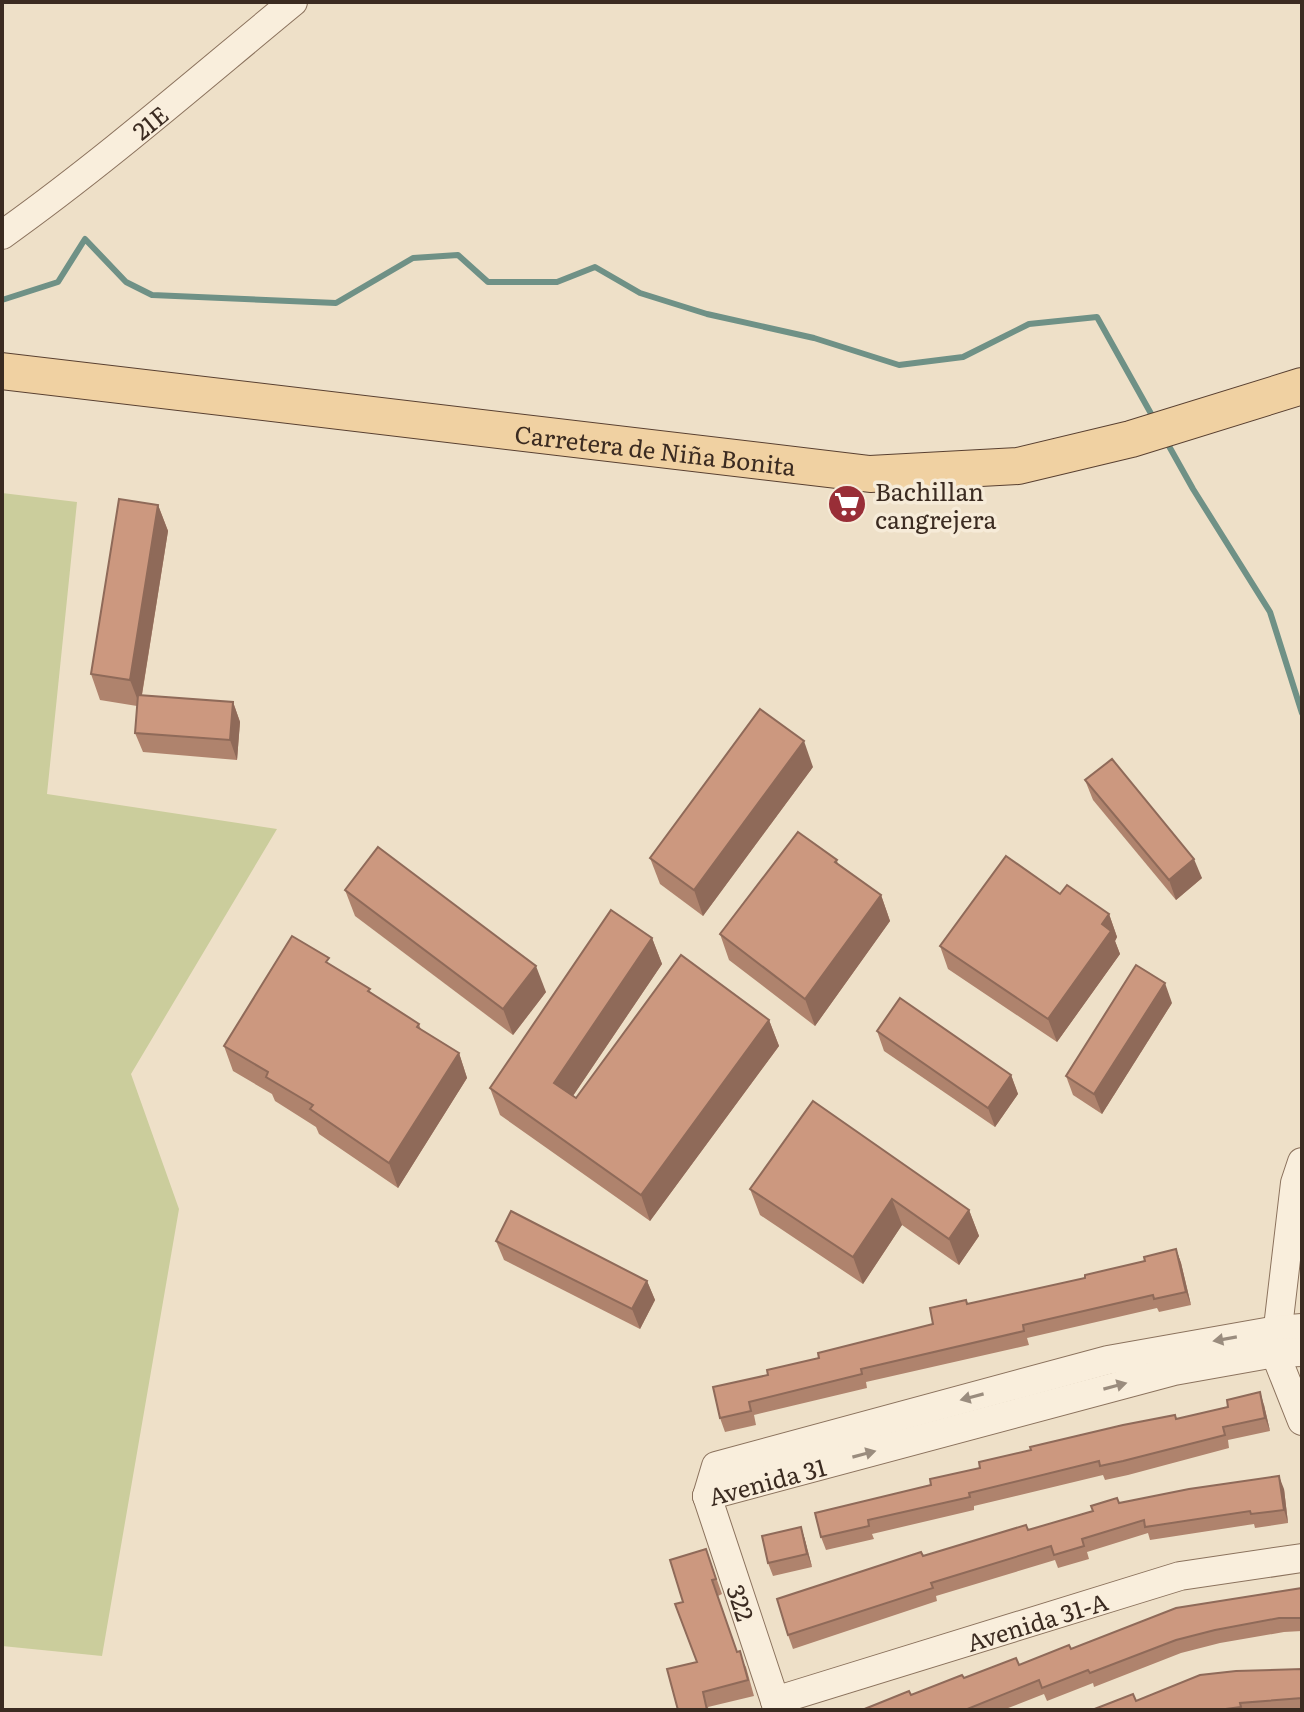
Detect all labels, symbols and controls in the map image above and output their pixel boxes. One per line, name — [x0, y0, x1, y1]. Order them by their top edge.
street label: 21E — [124, 96, 175, 147]
street label: Carretera de Niña Bonita — [513, 415, 798, 483]
place label: Bachillan cangrejera — [875, 473, 997, 536]
supermarket icon: Bachillan cangrejera — [826, 483, 868, 525]
one-way arrow — [1212, 1334, 1237, 1346]
one-way arrow — [1103, 1380, 1128, 1392]
one-way arrow — [959, 1391, 983, 1404]
street label: Avenida 31 — [704, 1447, 830, 1512]
one-way arrow — [852, 1448, 877, 1460]
street label: 322 — [720, 1579, 765, 1625]
street label: Avenida 31-A — [962, 1582, 1112, 1658]

